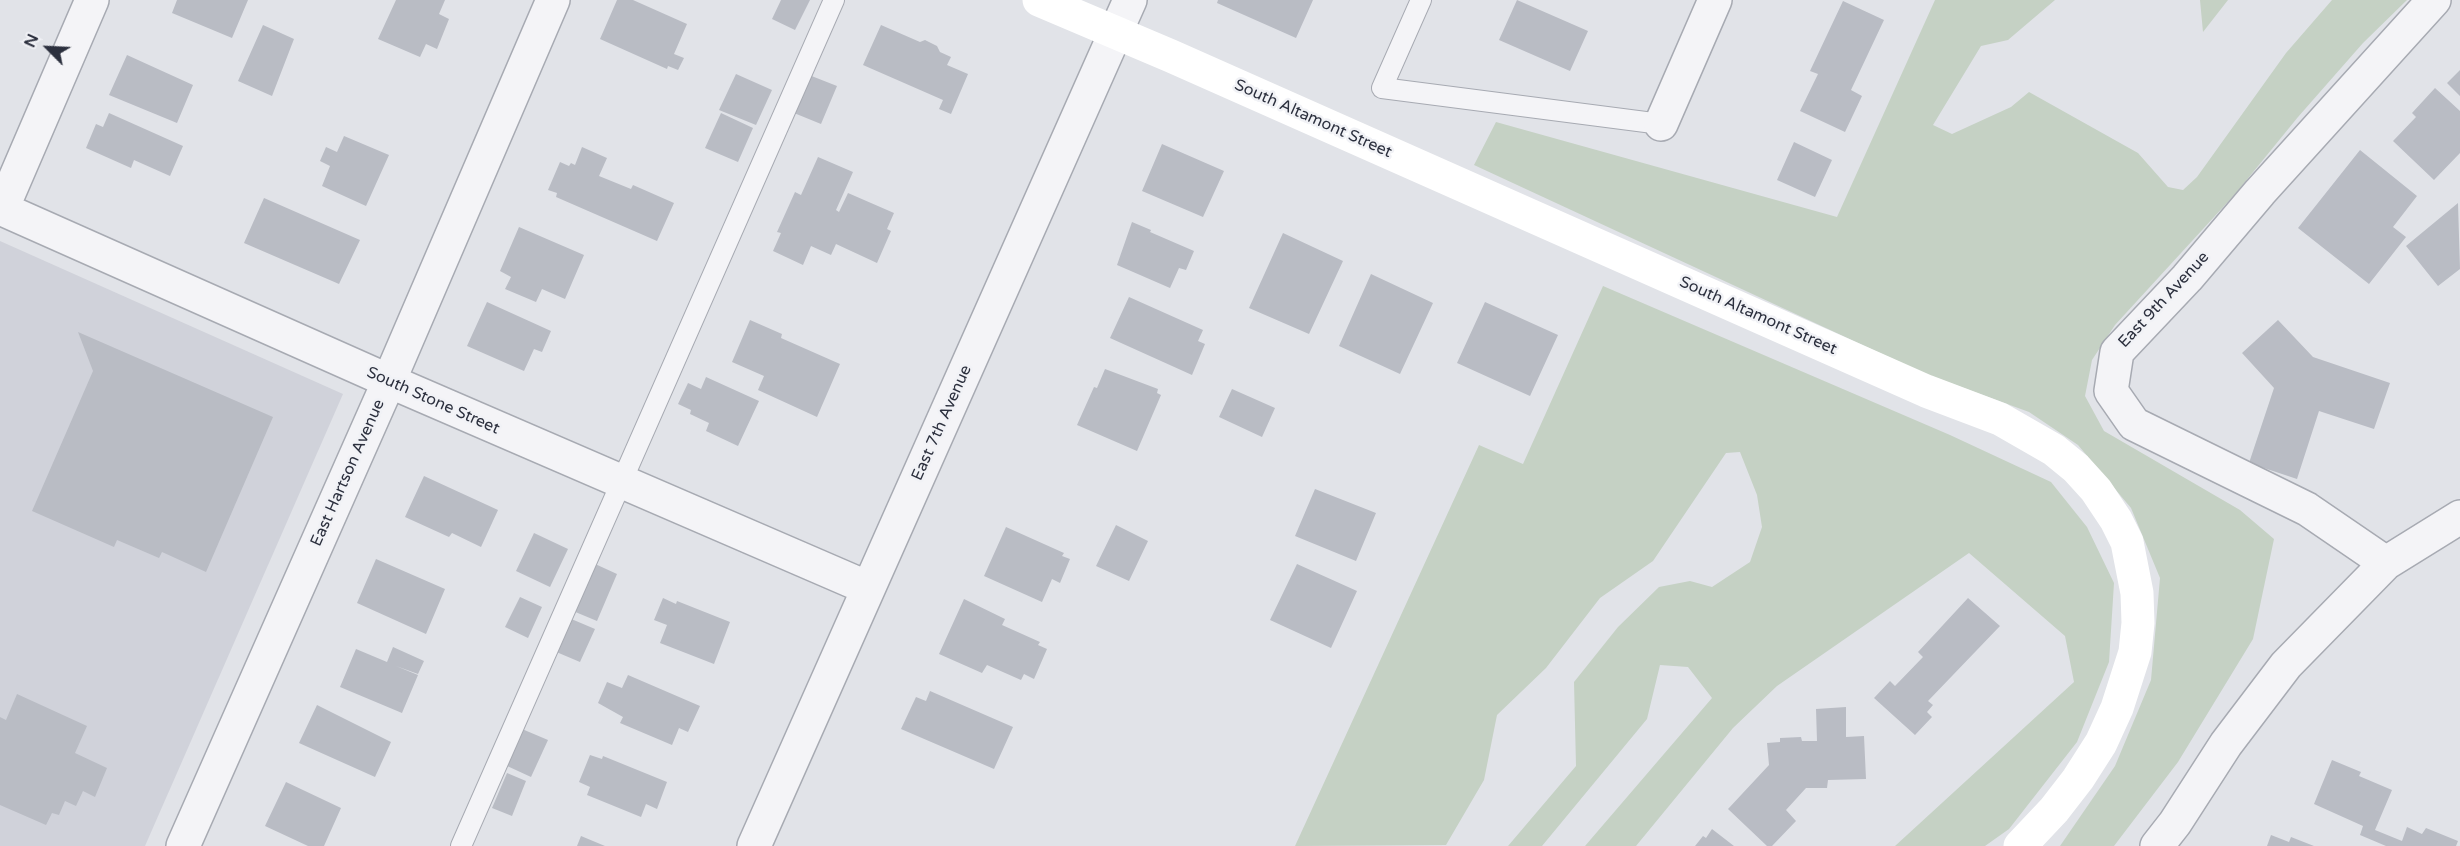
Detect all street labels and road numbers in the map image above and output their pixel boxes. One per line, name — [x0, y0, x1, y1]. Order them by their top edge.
street label: South Altamont Street — [1231, 76, 1395, 162]
street label: East 9th Avenue — [2115, 248, 2213, 352]
street label: South Altamont Street — [1676, 273, 1840, 359]
street label: East 7th Avenue — [908, 362, 976, 484]
street label: South Stone Street — [364, 363, 502, 439]
street label: East Hartson Avenue — [307, 397, 389, 549]

